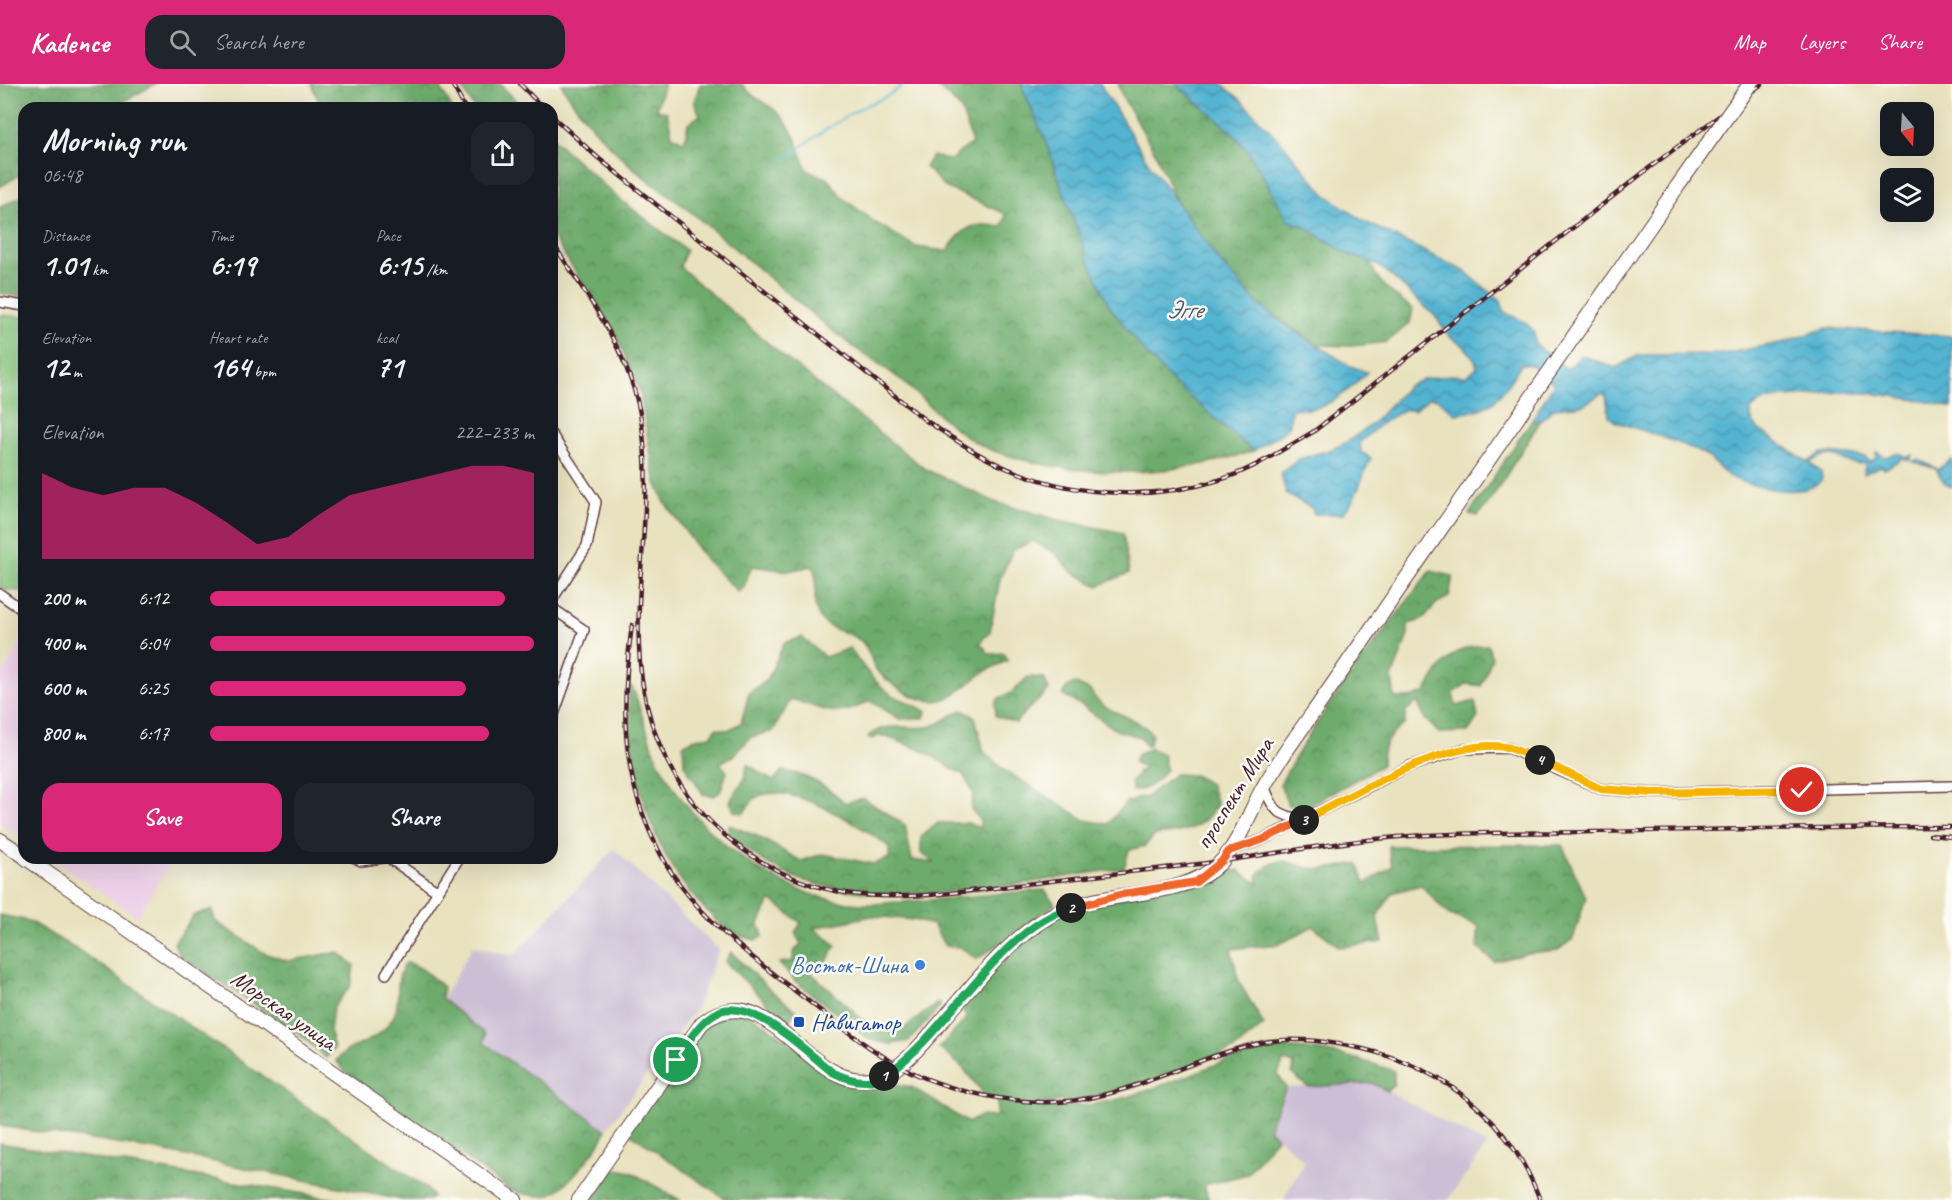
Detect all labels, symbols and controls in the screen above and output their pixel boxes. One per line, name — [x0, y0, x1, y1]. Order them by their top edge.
search box — [145, 15, 565, 69]
text: Kadence — [30, 25, 109, 60]
icon: search — [166, 26, 199, 59]
text: Search here — [214, 28, 304, 56]
text: Map — [1733, 29, 1766, 55]
text: Layers — [1799, 29, 1845, 55]
text: Share — [1878, 29, 1922, 55]
north arrow — [1880, 102, 1934, 156]
map controls — [1880, 102, 1934, 222]
text: Morning run — [42, 119, 186, 161]
button: share — [471, 122, 534, 185]
text: 06:48 — [42, 163, 82, 188]
button: layers — [1880, 168, 1934, 222]
text: Distance — [42, 226, 90, 246]
text: Time — [209, 226, 233, 246]
text: Pace — [376, 226, 401, 246]
text: 1.01 — [42, 246, 88, 284]
text: 6:19 — [209, 246, 256, 284]
text: 6:15 — [376, 246, 423, 284]
text: km — [88, 260, 108, 280]
text: /km — [423, 260, 447, 280]
water label: Эгге — [1166, 293, 1206, 326]
text: Elevation — [42, 328, 91, 348]
text: Heart rate — [209, 328, 267, 348]
text: kcal — [376, 328, 397, 348]
text: 12 — [42, 348, 69, 386]
text: 164 — [209, 348, 250, 386]
text: 71 — [376, 348, 403, 386]
text: m — [69, 362, 82, 382]
text: bpm — [250, 362, 276, 382]
text: Elevation — [42, 420, 104, 445]
text: 222–233 m — [455, 420, 534, 445]
text: 200 m — [42, 586, 85, 611]
text: 6:12 — [138, 586, 169, 611]
text: 400 m — [42, 631, 85, 656]
text: 6:04 — [138, 631, 169, 656]
text: 600 m — [42, 676, 86, 701]
text: 6:25 — [138, 676, 169, 701]
text: 800 m — [42, 721, 85, 746]
text: 6:17 — [138, 721, 169, 746]
street label: проспект Мира — [1188, 730, 1281, 854]
pin: 4 — [1525, 745, 1555, 775]
text: 4 — [1536, 750, 1544, 770]
pin — [1776, 764, 1827, 815]
icon: check — [1785, 773, 1818, 806]
button: Save — [42, 783, 282, 852]
button: Share — [294, 783, 534, 852]
pin: 3 — [1289, 805, 1319, 835]
text: 3 — [1300, 810, 1308, 830]
pin: 2 — [1056, 893, 1086, 923]
text: 2 — [1067, 898, 1075, 918]
place label: Восток-Шина — [791, 950, 909, 980]
marker: Восток-Шина — [913, 958, 927, 972]
street label: Морская улица — [226, 963, 344, 1058]
place label: Навигатор — [811, 1007, 901, 1037]
marker: Навигатор — [792, 1015, 806, 1029]
pin — [650, 1034, 701, 1085]
icon: arrive — [659, 1043, 692, 1076]
pin: 1 — [869, 1061, 899, 1091]
text: 1 — [880, 1066, 888, 1086]

